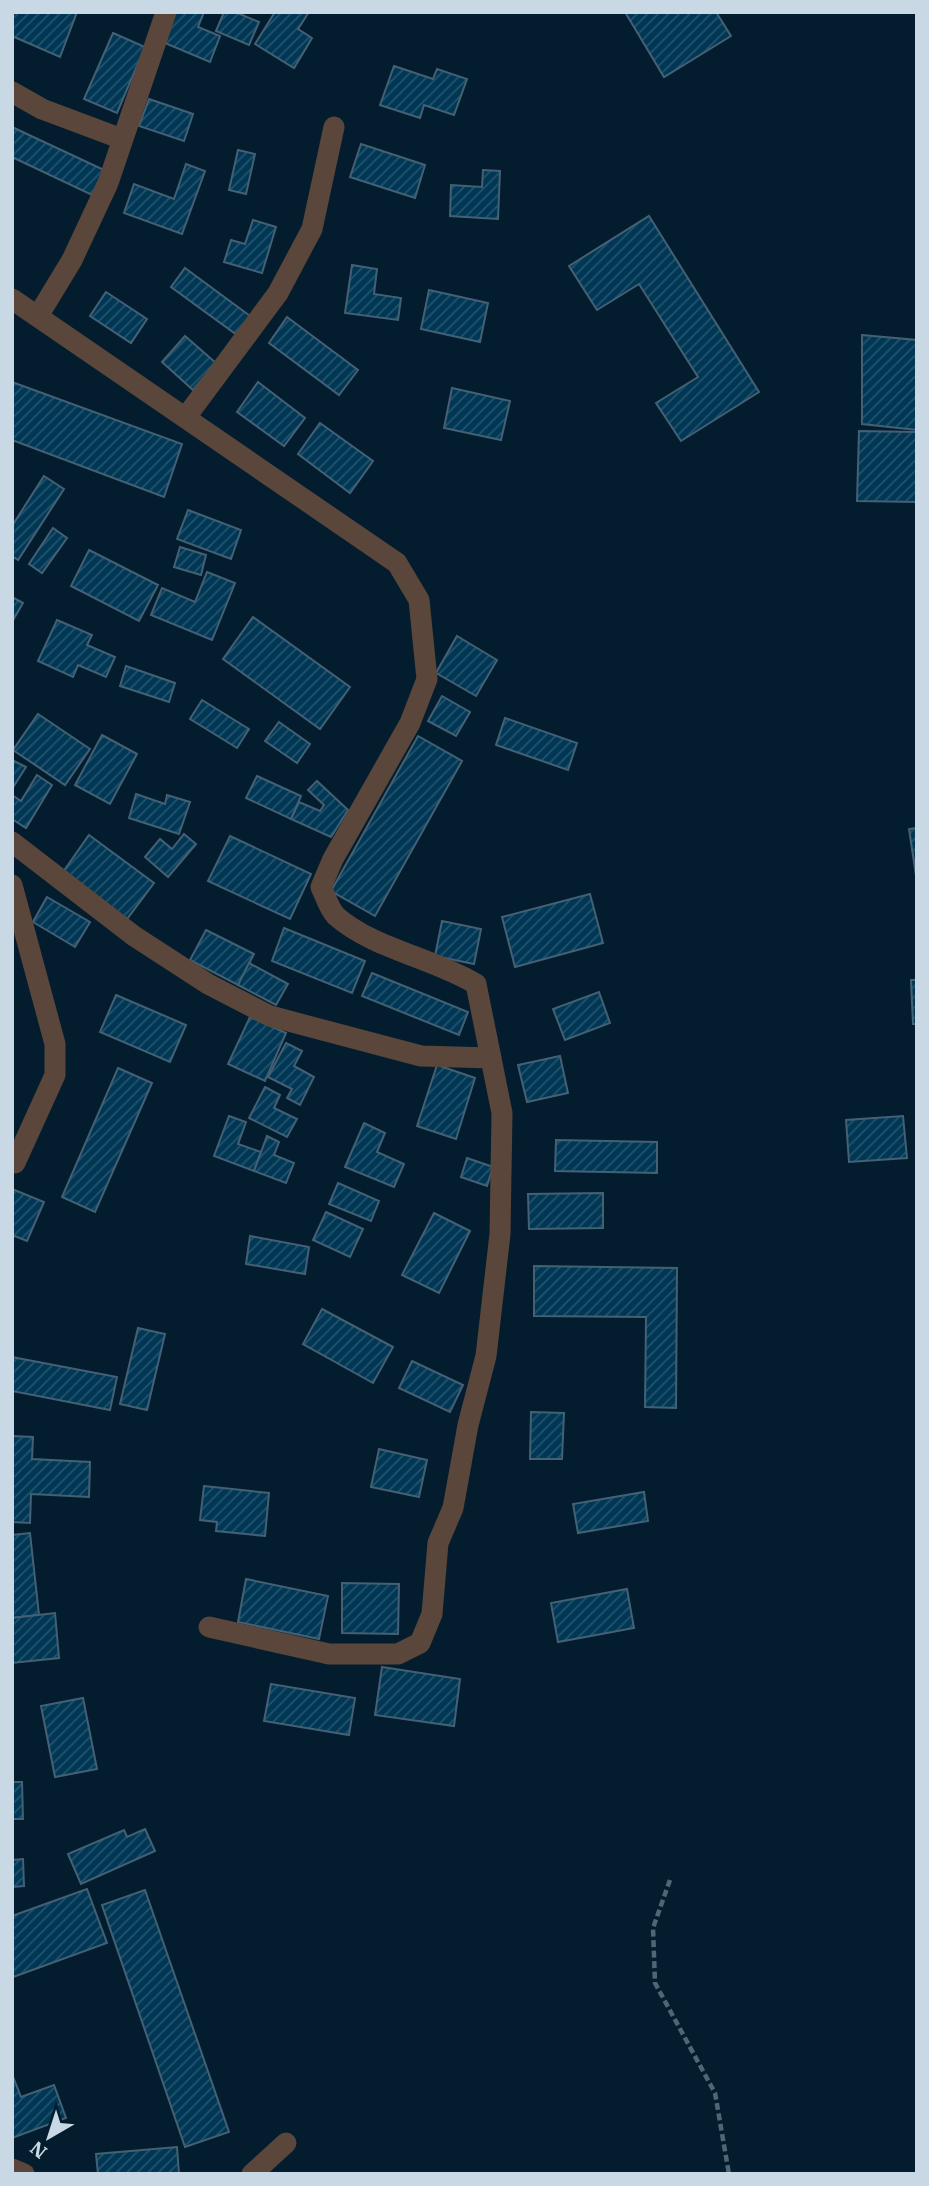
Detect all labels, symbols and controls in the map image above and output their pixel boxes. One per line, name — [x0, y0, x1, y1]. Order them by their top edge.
north arrow — [14, 2102, 84, 2172]
text: N — [25, 2136, 52, 2164]

